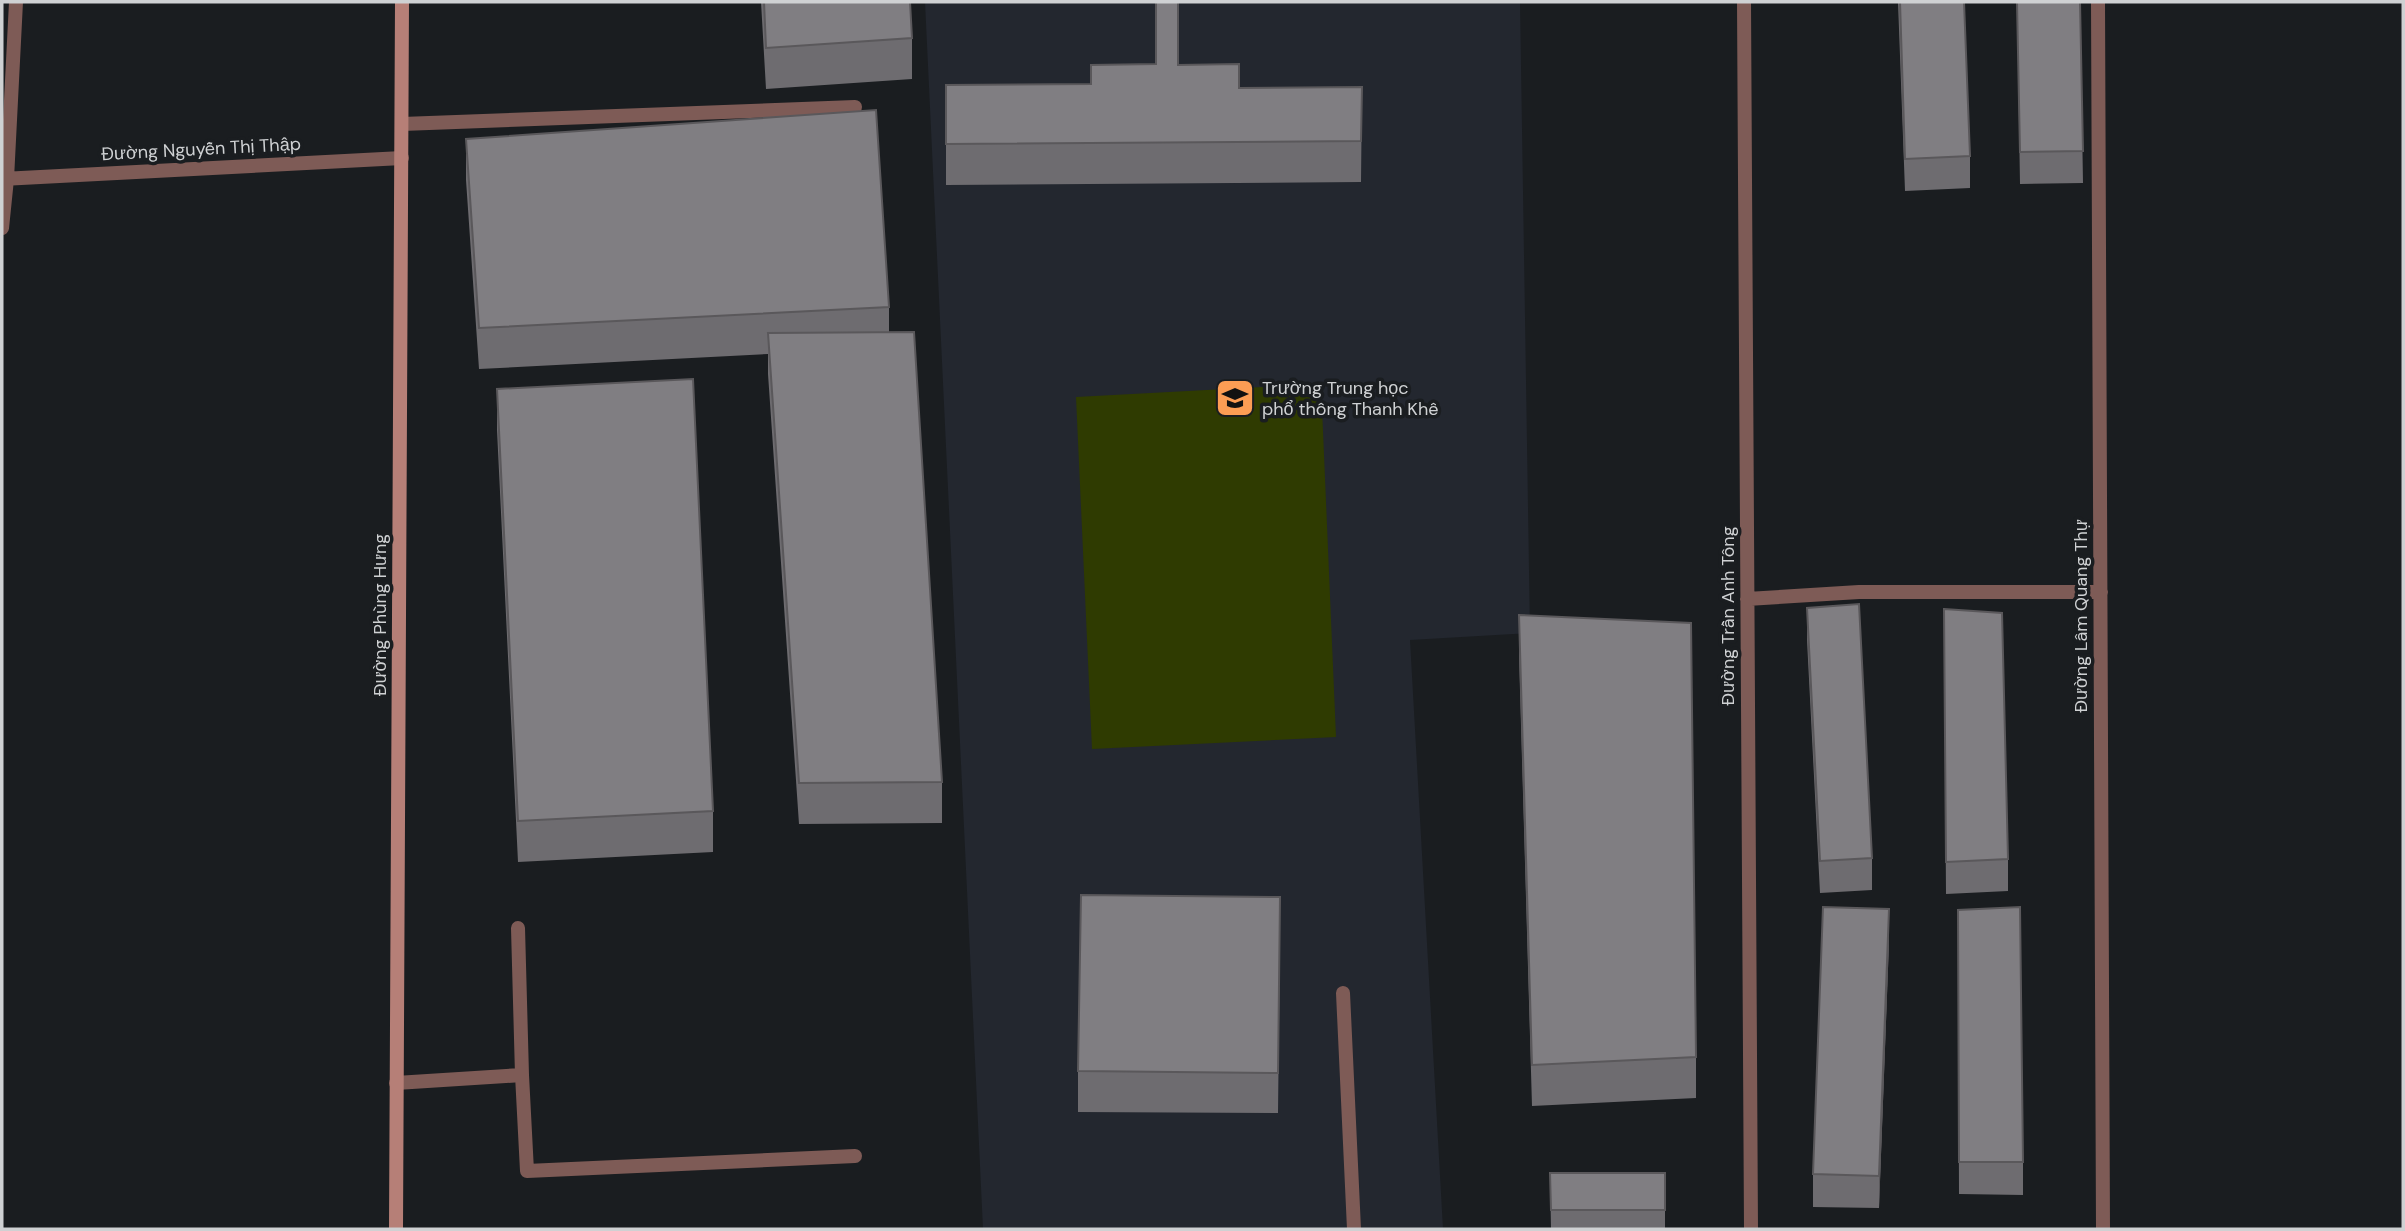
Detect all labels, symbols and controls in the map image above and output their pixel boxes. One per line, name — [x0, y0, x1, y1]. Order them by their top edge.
street label: Đường Nguyễn Thị Thập — [100, 132, 302, 166]
place label: Trường Trung học phổ thông Thanh Khê — [1262, 376, 1438, 421]
school or university icon: Trường Trung học phổ thông Thanh Khê — [1214, 377, 1256, 419]
street label: Đường Lâm Quang Thự — [2069, 519, 2093, 713]
street label: Đường Trần Anh Tông — [1716, 526, 1740, 706]
street label: Đường Phùng Hưng — [368, 534, 392, 696]

